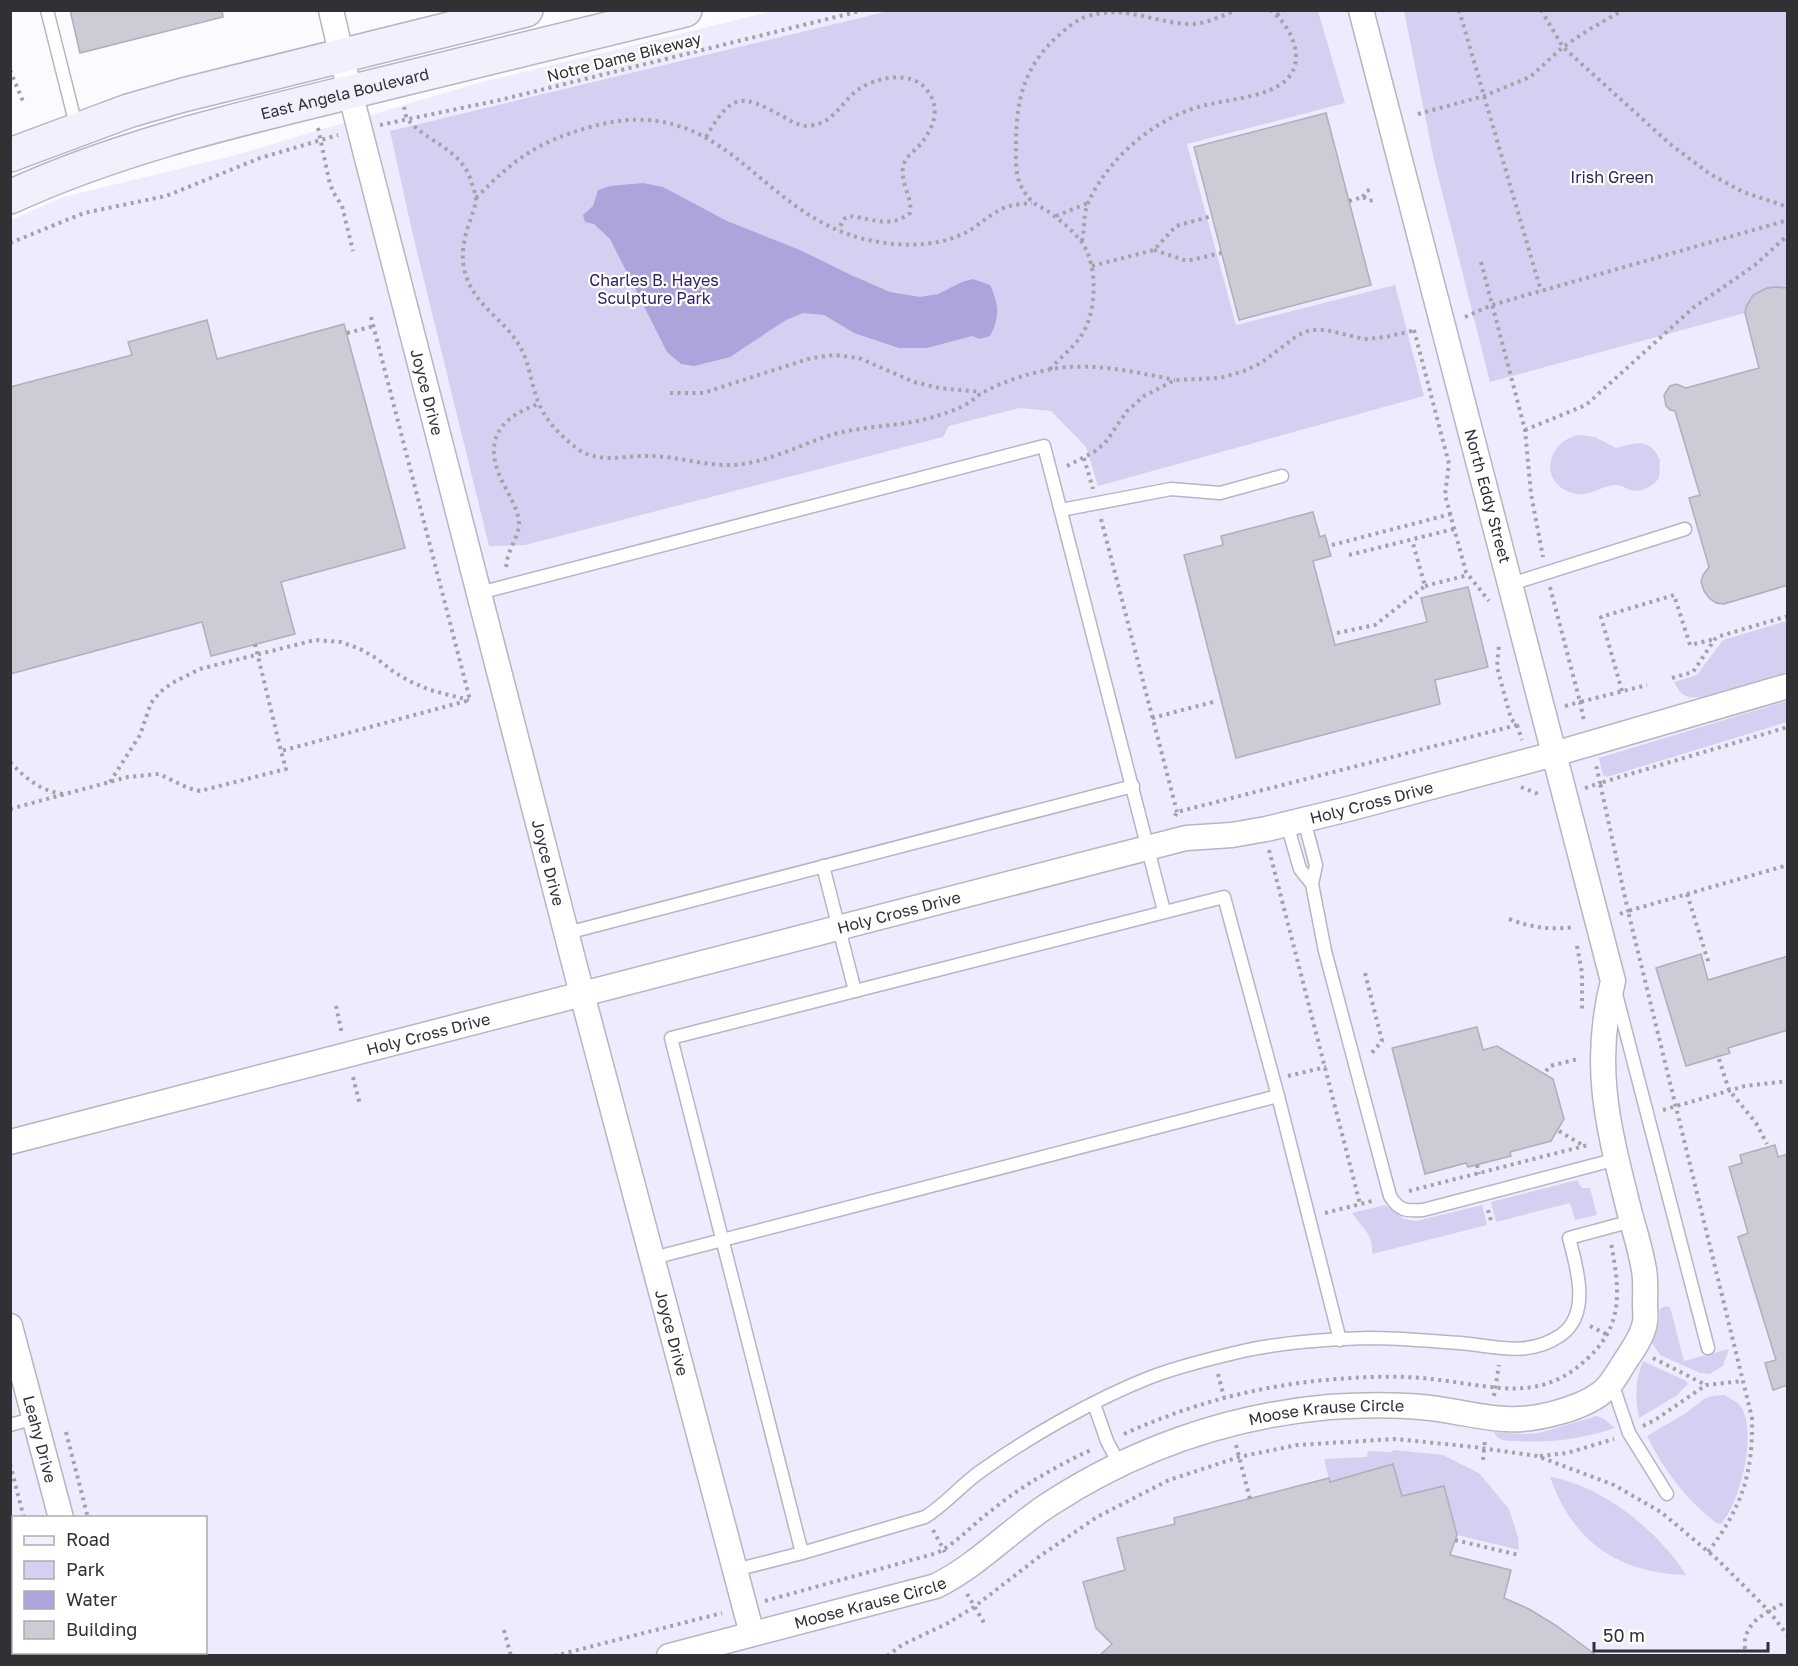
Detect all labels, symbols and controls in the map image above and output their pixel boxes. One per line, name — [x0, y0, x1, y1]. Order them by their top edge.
street label: Notre Dame Bikeway — [545, 28, 703, 86]
street label: East Angela Boulevard — [258, 63, 431, 124]
park label: Irish Green — [1570, 167, 1654, 187]
park label: Charles B. Hayes Sculpture Park — [589, 270, 719, 308]
street label: Joyce Drive — [406, 347, 448, 437]
street label: North Eddy Street — [1460, 427, 1516, 565]
street label: Holy Cross Drive — [1308, 777, 1435, 828]
street label: Joyce Drive — [528, 817, 569, 908]
street label: Holy Cross Drive — [835, 887, 963, 938]
street label: Holy Cross Drive — [364, 1008, 492, 1059]
street label: Joyce Drive — [651, 1287, 693, 1378]
street label: Leahy Drive — [19, 1393, 61, 1485]
street label: Moose Krause Circle — [1247, 1395, 1405, 1429]
legend — [12, 1516, 207, 1654]
text: Road — [66, 1528, 110, 1550]
text: Park — [66, 1558, 105, 1580]
street label: Moose Krause Circle — [792, 1572, 950, 1633]
text: Water — [66, 1588, 117, 1610]
scale bar — [1594, 1615, 1768, 1653]
text: Building — [66, 1618, 137, 1640]
text: 50 m — [1603, 1624, 1645, 1646]

